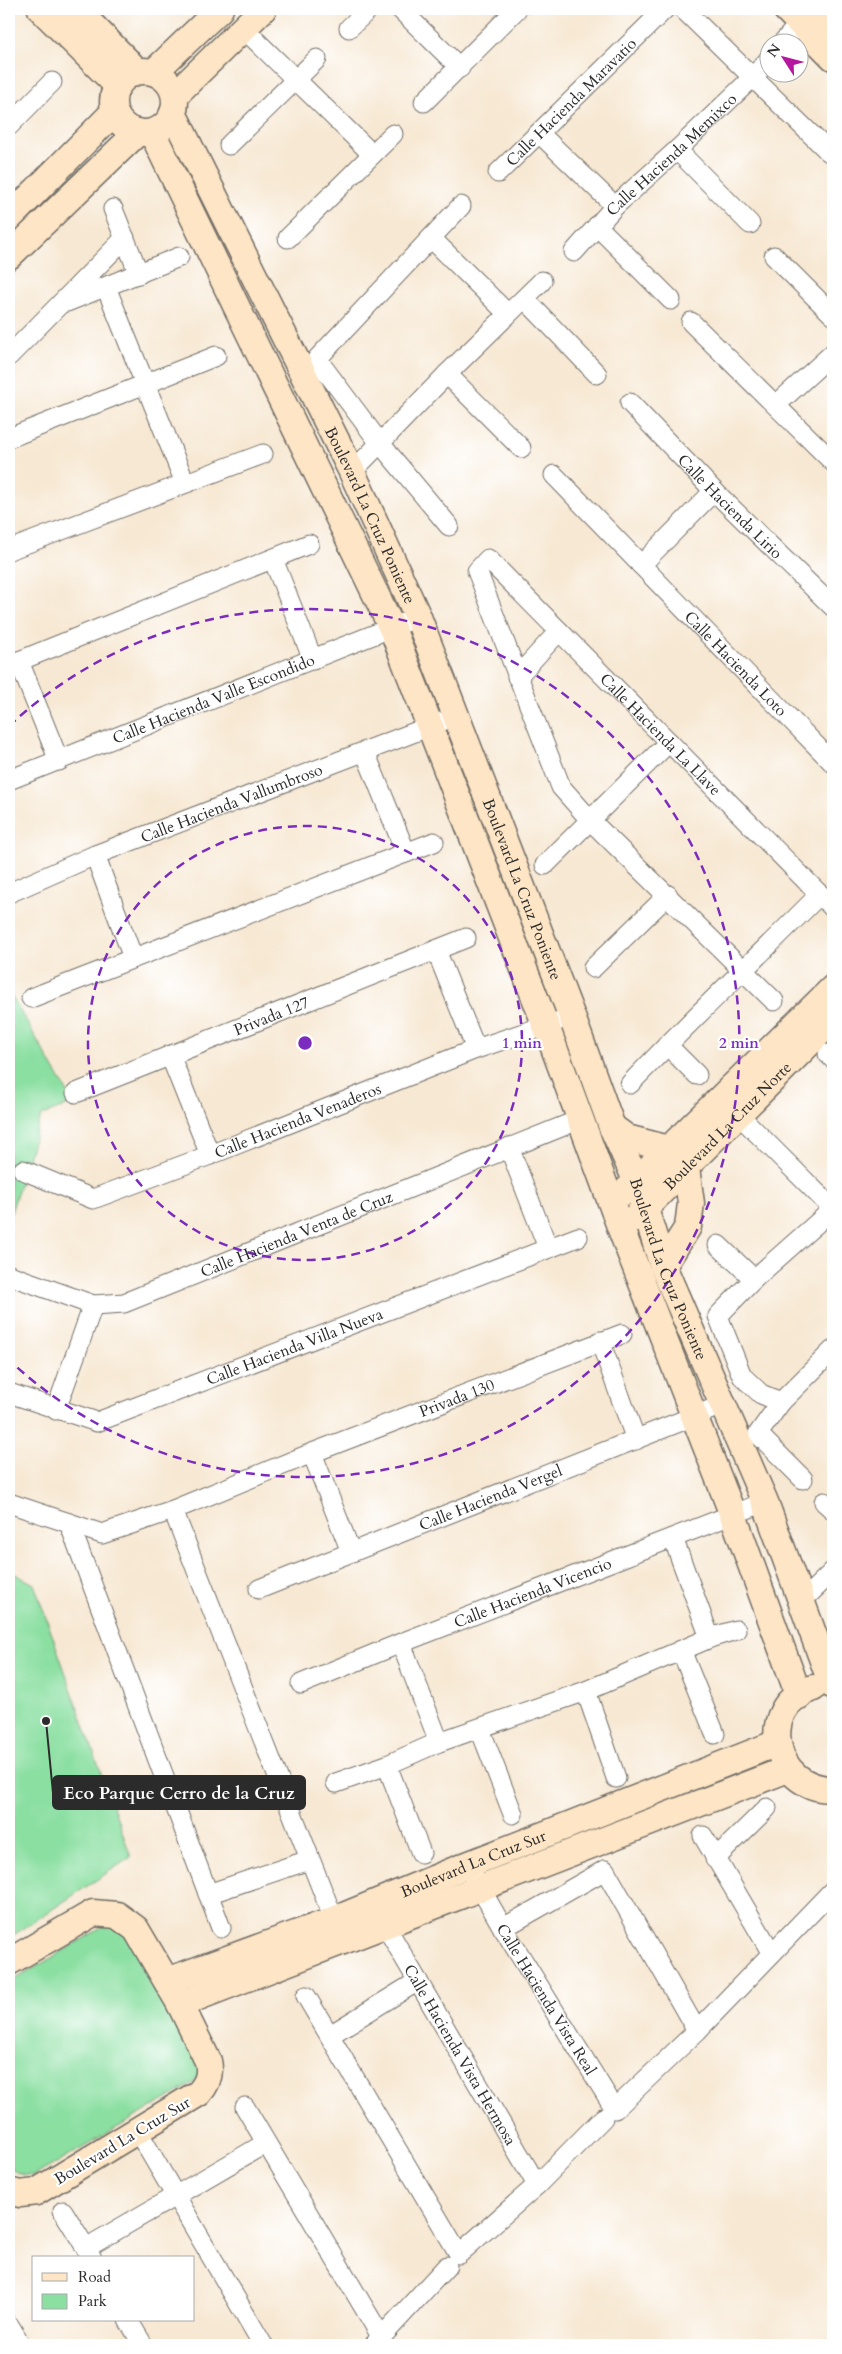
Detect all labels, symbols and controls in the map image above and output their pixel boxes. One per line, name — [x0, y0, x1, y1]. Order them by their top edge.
north arrow — [760, 32, 810, 82]
street label: Calle Hacienda Maravatio — [501, 33, 642, 171]
text: N — [763, 40, 785, 61]
street label: Calle Hacienda Memixco — [601, 88, 742, 221]
street label: Boulevard La Cruz Poniente — [319, 423, 420, 607]
street label: Calle Hacienda Lirio — [672, 450, 787, 564]
street label: Calle Hacienda Loto — [679, 606, 792, 722]
street label: Calle Hacienda Valle Escondido — [109, 649, 318, 750]
street label: Calle Hacienda La Llave — [595, 669, 726, 801]
street label: Calle Hacienda Vallumbroso — [137, 758, 326, 849]
street label: Boulevard La Cruz Poniente — [477, 795, 567, 983]
street label: Privada 127 — [231, 992, 312, 1041]
text: 1 min — [502, 1033, 542, 1053]
text: 2 min — [719, 1033, 759, 1053]
centre of rings — [296, 1034, 314, 1052]
street label: Boulevard La Cruz Norte — [659, 1057, 797, 1195]
street label: Calle Hacienda Venaderos — [211, 1078, 385, 1164]
street label: Boulevard La Cruz Poniente — [624, 1175, 712, 1363]
street label: Calle Hacienda Venta de Cruz — [197, 1186, 396, 1283]
street label: Calle Hacienda Villa Nueva — [203, 1303, 386, 1391]
street label: Privada 130 — [416, 1374, 498, 1423]
street label: Calle Hacienda Vergel — [416, 1460, 566, 1536]
street label: Calle Hacienda Vicencio — [451, 1552, 615, 1634]
callout: Eco Parque Cerro de la Cruz — [53, 1776, 305, 1809]
text: Eco Parque Cerro de la Cruz — [63, 1781, 295, 1806]
street label: Boulevard La Cruz Sur — [397, 1825, 550, 1903]
street label: Calle Hacienda Vista Real — [491, 1919, 601, 2079]
street label: Calle Hacienda Vista Hermosa — [398, 1961, 521, 2150]
street label: Boulevard La Cruz Sur — [50, 2091, 195, 2190]
legend — [32, 2256, 195, 2322]
text: Road — [78, 2267, 111, 2287]
text: Park — [78, 2291, 107, 2311]

